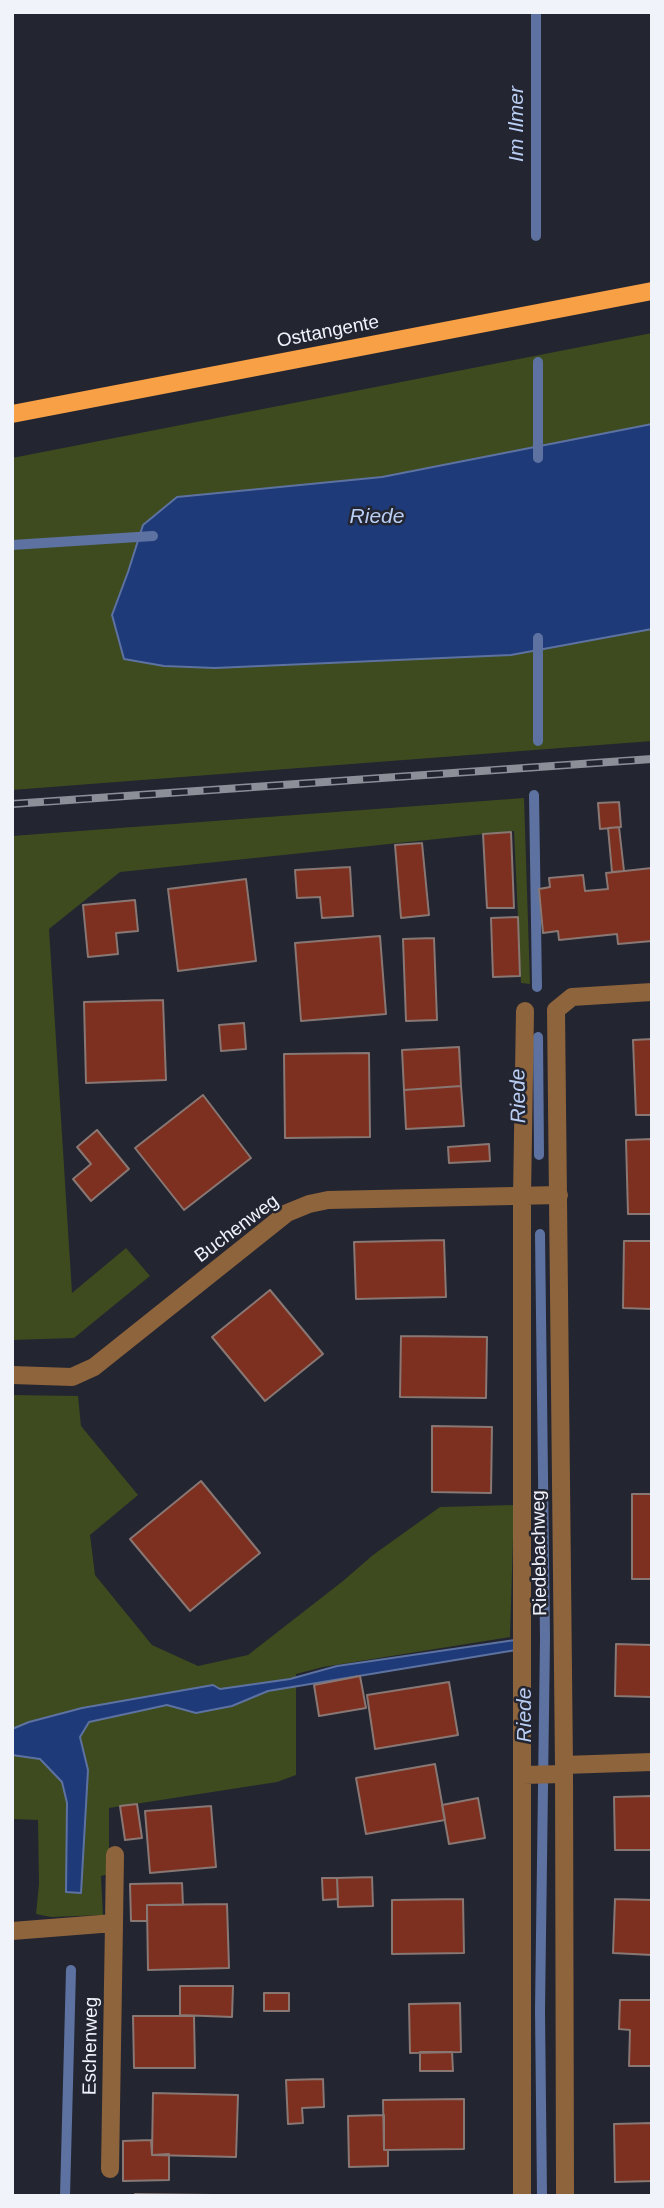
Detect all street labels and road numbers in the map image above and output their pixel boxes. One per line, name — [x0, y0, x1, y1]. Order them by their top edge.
street label: Osttangente — [275, 311, 381, 353]
street label: Buchenweg — [190, 1190, 284, 1268]
street label: Riedebachweg — [528, 1490, 552, 1616]
street label: Eschenweg — [79, 1997, 103, 2095]

